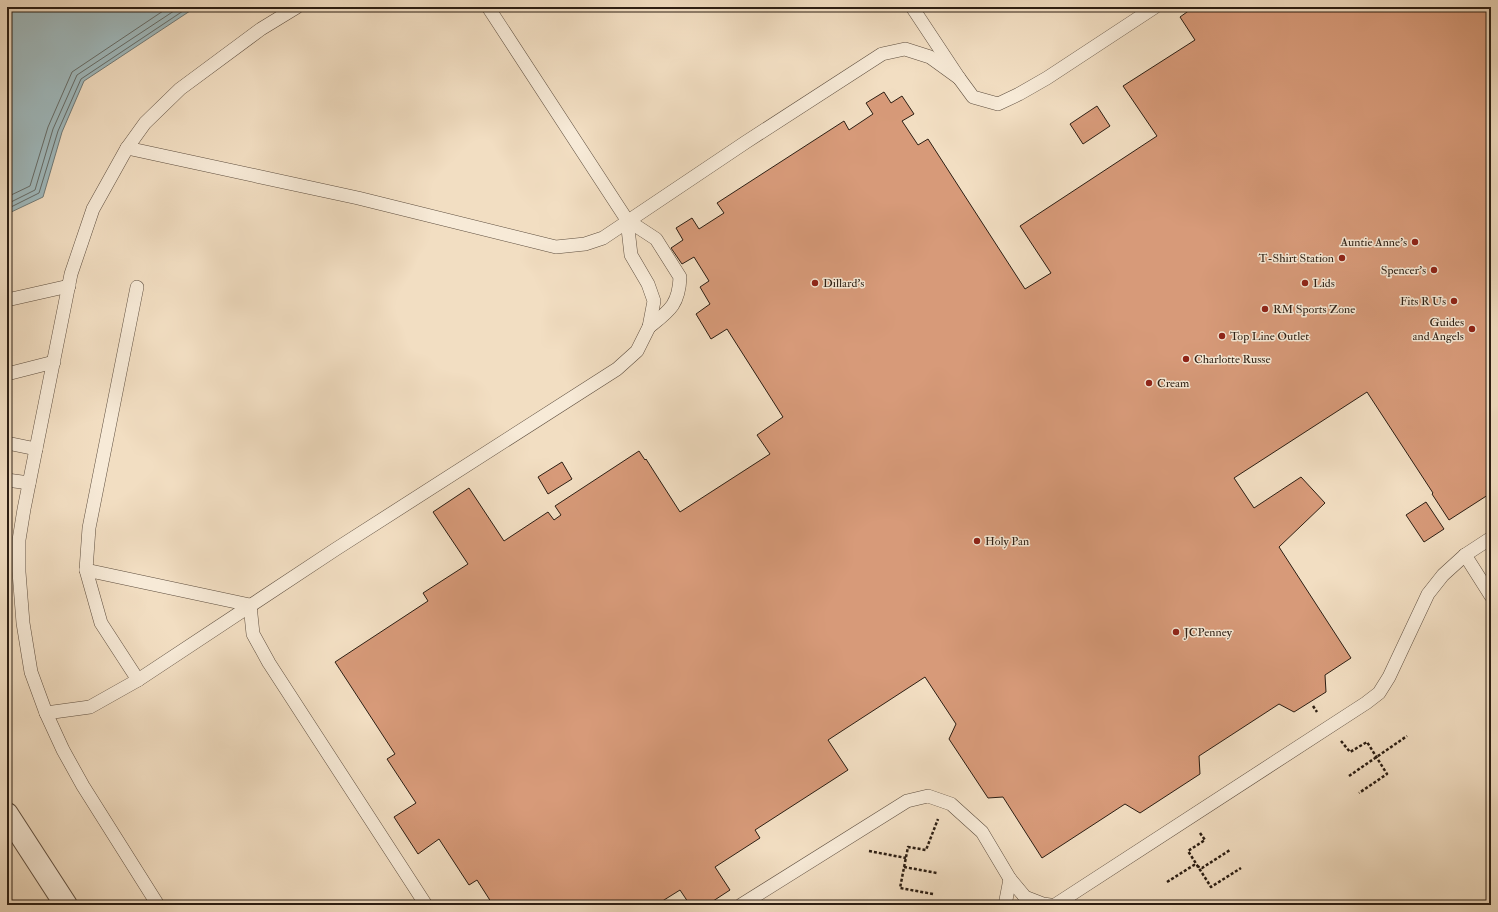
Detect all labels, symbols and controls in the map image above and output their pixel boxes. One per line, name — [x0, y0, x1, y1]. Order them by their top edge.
place label: Auntie Anne's — [1340, 235, 1407, 250]
marker: Auntie Anne's — [1410, 237, 1420, 247]
place label: T-Shirt Station — [1258, 251, 1334, 266]
marker: T-Shirt Station — [1337, 253, 1347, 263]
place label: Spencer's — [1381, 263, 1426, 278]
marker: Spencer's — [1429, 265, 1439, 275]
place label: Dillard's — [823, 276, 864, 291]
place label: Lids — [1313, 276, 1335, 291]
marker: Dillard's — [810, 278, 820, 288]
marker: Lids — [1300, 278, 1310, 288]
place label: Fits R Us — [1400, 294, 1446, 309]
marker: Fits R Us — [1449, 296, 1459, 306]
place label: RM Sports Zone — [1273, 302, 1355, 317]
marker: RM Sports Zone — [1260, 304, 1270, 314]
place label: Guides and Angels — [1413, 315, 1464, 344]
marker: Guides and Angels — [1467, 324, 1477, 334]
place label: Top Line Outlet — [1230, 329, 1309, 344]
marker: Top Line Outlet — [1217, 331, 1227, 341]
place label: Charlotte Russe — [1194, 352, 1270, 367]
marker: Charlotte Russe — [1181, 354, 1191, 364]
place label: Cream — [1157, 376, 1190, 391]
marker: Cream — [1144, 378, 1154, 388]
place label: Holy Pan — [985, 534, 1029, 549]
marker: Holy Pan — [972, 536, 982, 546]
place label: JCPenney — [1183, 625, 1233, 640]
marker: JCPenney — [1171, 627, 1181, 637]

